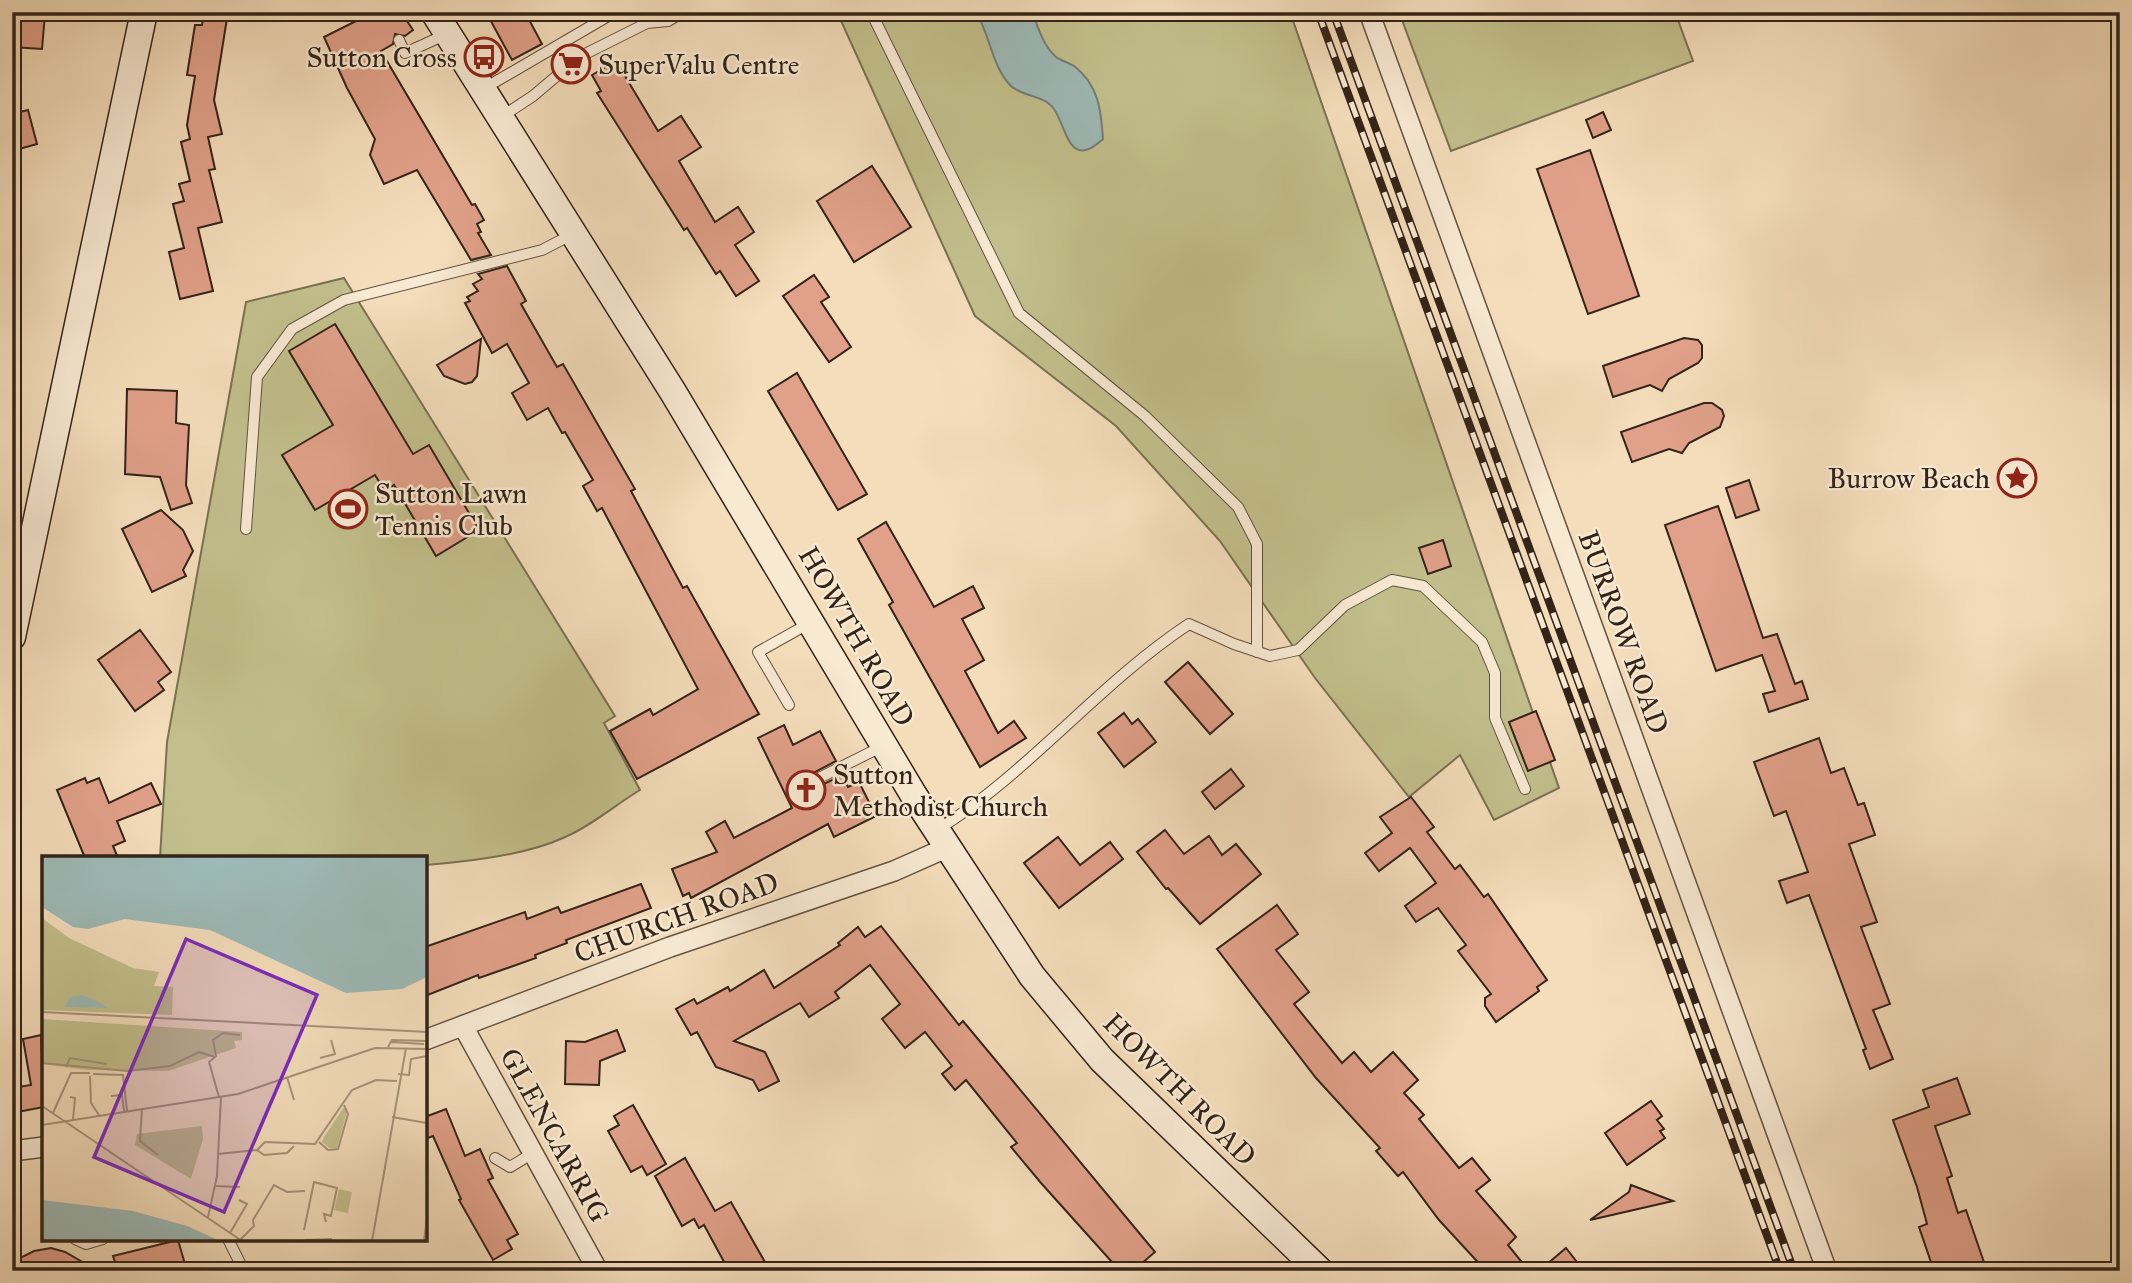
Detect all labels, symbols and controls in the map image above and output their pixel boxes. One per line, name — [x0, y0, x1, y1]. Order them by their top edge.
bus stop icon: Sutton Cross — [463, 36, 505, 78]
place label: Sutton Cross — [306, 40, 457, 75]
supermarket icon: SuperValu Centre — [550, 43, 592, 85]
place label: SuperValu Centre — [598, 47, 799, 82]
place icon: Burrow Beach — [1996, 457, 2038, 499]
place label: Burrow Beach — [1828, 461, 1990, 496]
place label: Sutton Lawn Tennis Club — [375, 476, 527, 543]
sports icon: Sutton Lawn Tennis Club — [327, 488, 369, 530]
street label: BURROW ROAD — [1571, 526, 1677, 739]
street label: HOWTH ROAD — [791, 540, 922, 733]
place label: Sutton Methodist Church — [833, 757, 1048, 824]
church icon: Sutton Methodist Church — [785, 769, 827, 811]
inset map — [42, 856, 427, 1241]
street label: CHURCH ROAD — [569, 864, 783, 971]
street label: HOWTH ROAD — [1096, 1005, 1264, 1173]
street label: GLENCARRIG — [492, 1042, 617, 1229]

